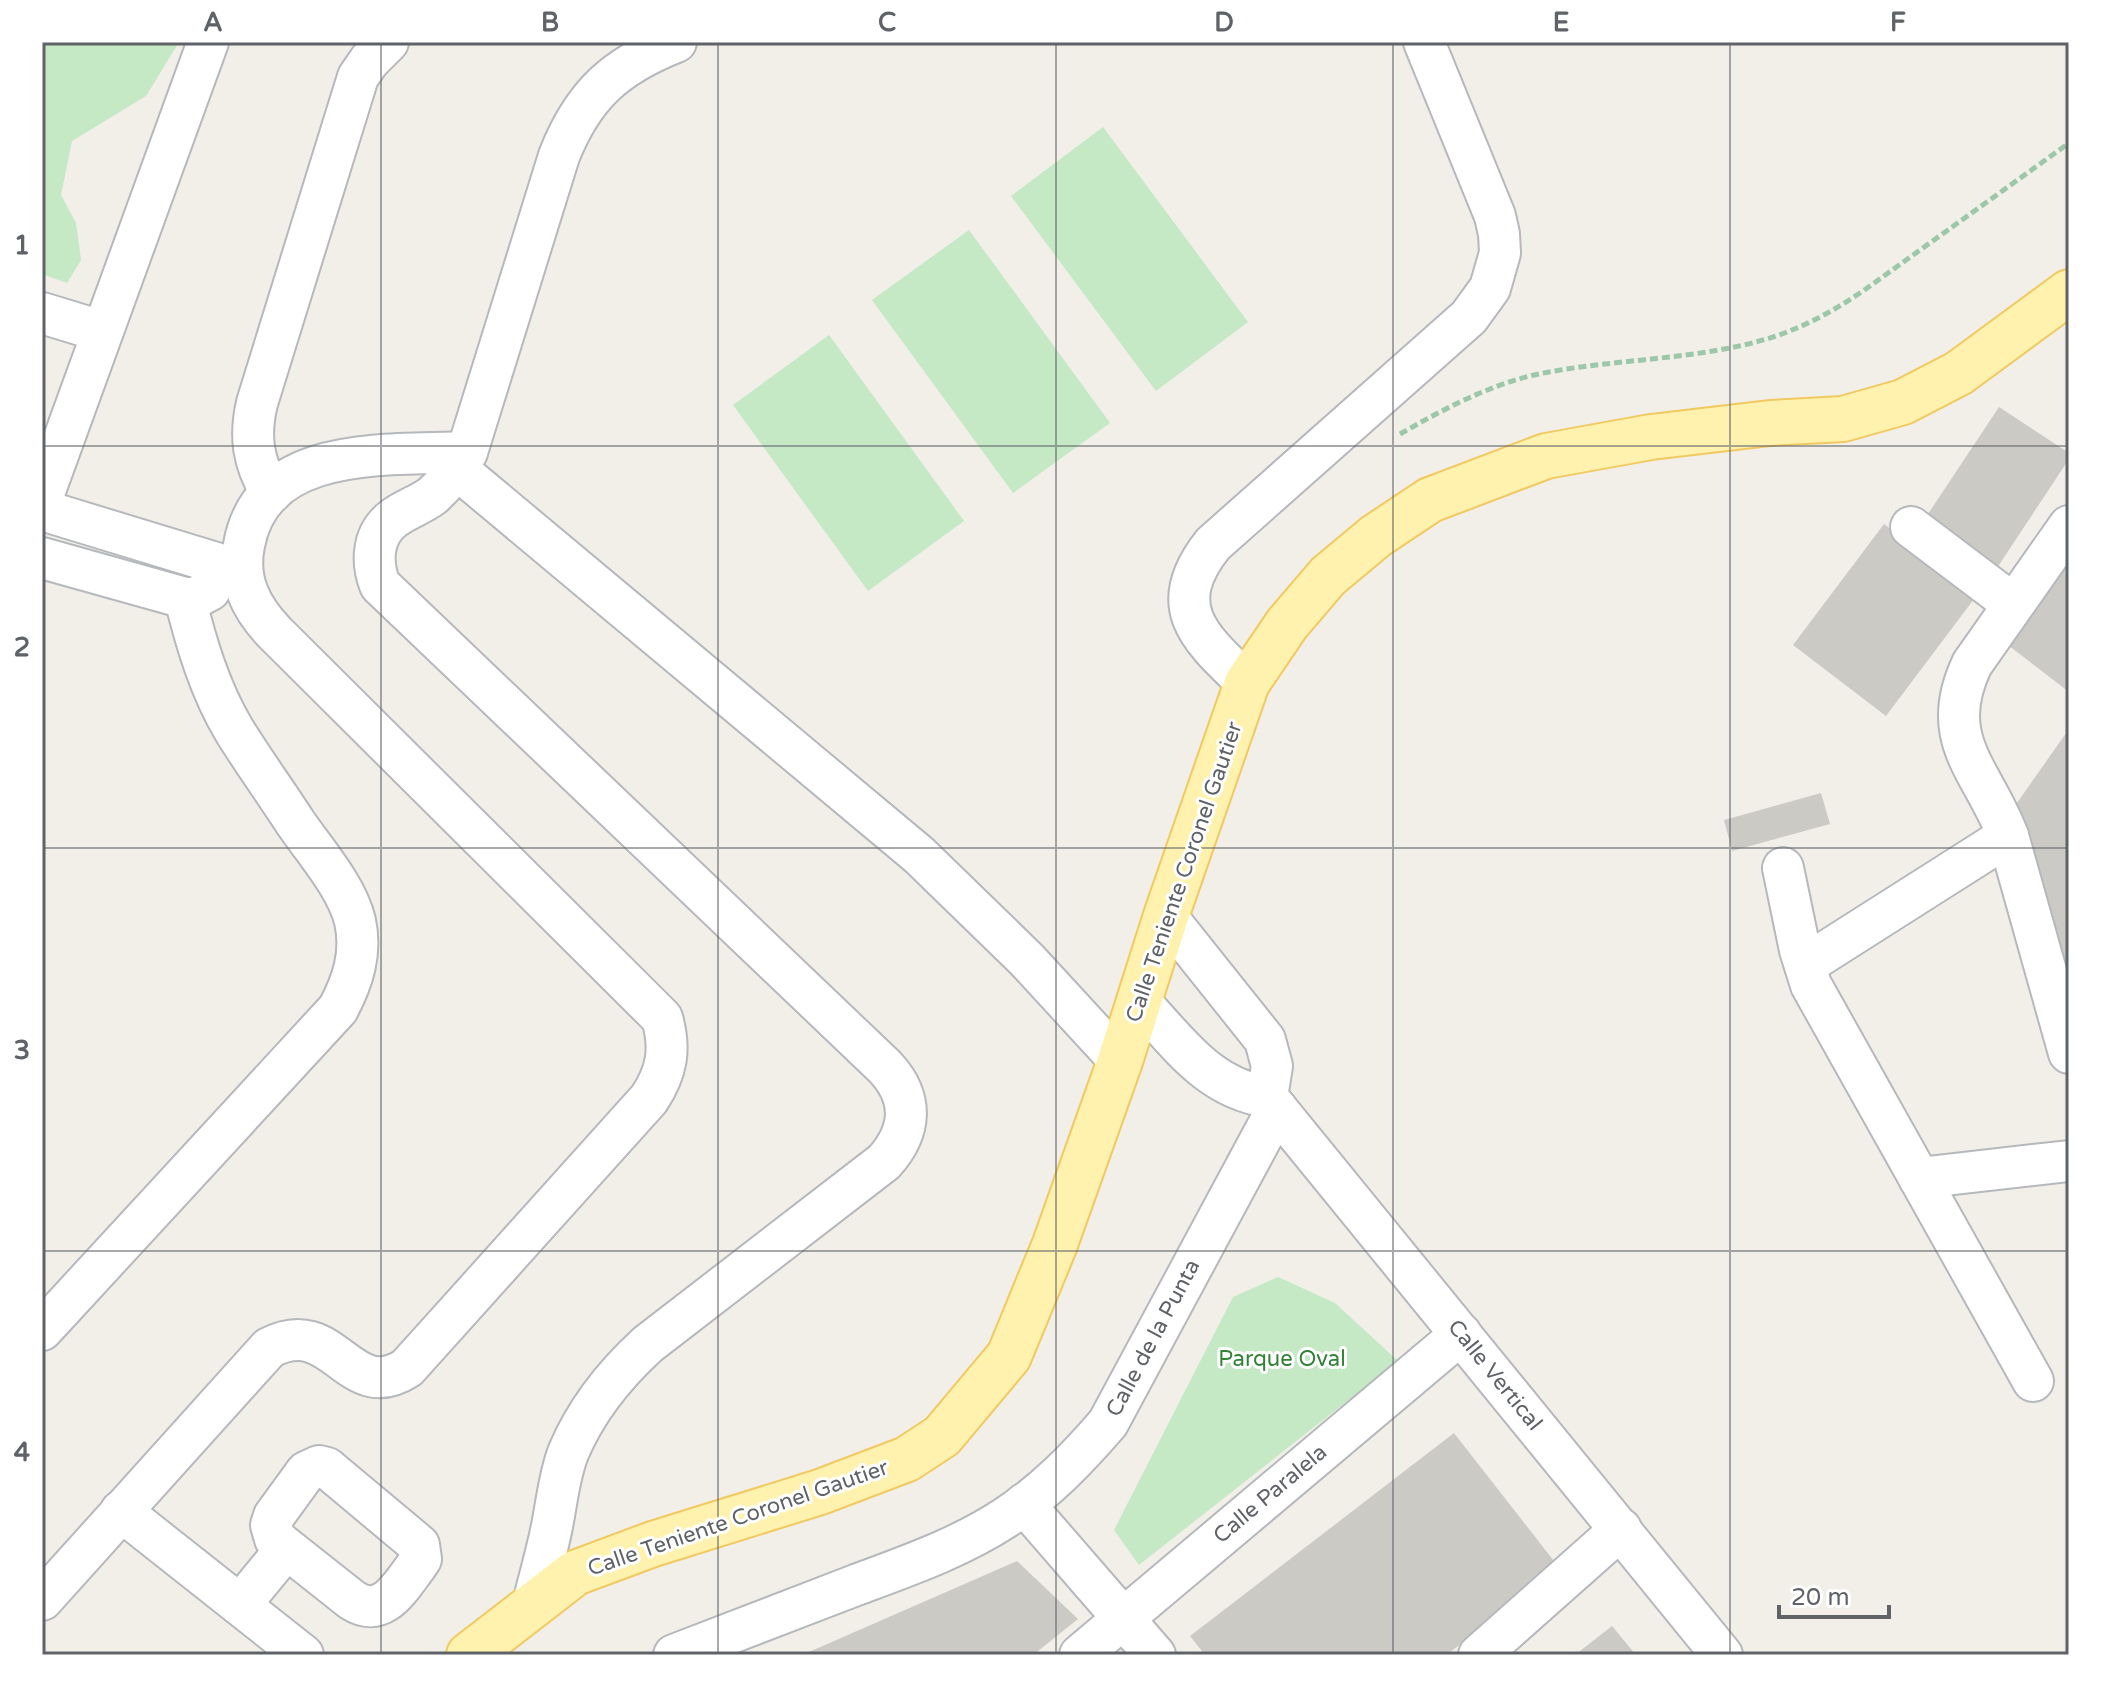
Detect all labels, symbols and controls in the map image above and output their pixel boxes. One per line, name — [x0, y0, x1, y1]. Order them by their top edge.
text: A — [203, 7, 223, 38]
text: B — [541, 7, 559, 38]
text: C — [878, 7, 896, 38]
text: D — [1214, 7, 1234, 38]
text: E — [1553, 7, 1569, 38]
text: F — [1890, 7, 1906, 38]
text: 1 — [14, 230, 30, 261]
text: 2 — [14, 632, 30, 663]
street label: Calle Teniente Coronel Gautier — [1120, 718, 1248, 1026]
text: 3 — [14, 1035, 30, 1066]
street label: Calle de la Punta — [1101, 1255, 1205, 1421]
street label: Calle Vertical — [1442, 1314, 1548, 1436]
park label: Parque Oval — [1218, 1346, 1346, 1372]
text: 4 — [14, 1437, 30, 1468]
street label: Calle Paralela — [1208, 1439, 1332, 1549]
street label: Calle Teniente Coronel Gautier — [584, 1454, 892, 1582]
scale bar — [1779, 1569, 1889, 1619]
text: 20 m — [1791, 1583, 1849, 1612]

